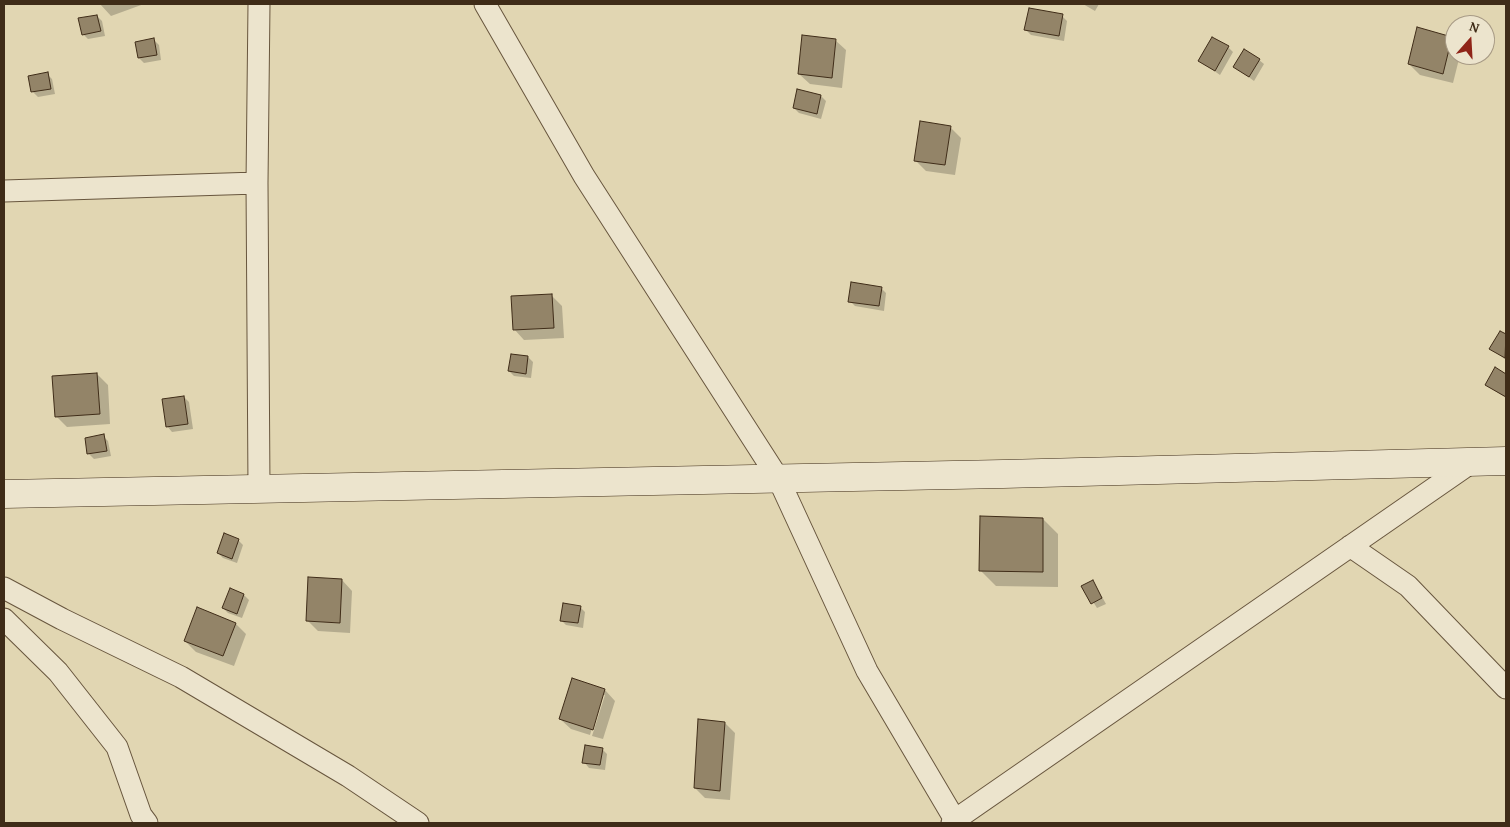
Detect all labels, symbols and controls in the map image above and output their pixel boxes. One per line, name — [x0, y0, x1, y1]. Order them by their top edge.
north arrow — [1445, 15, 1495, 65]
text: N — [1467, 16, 1482, 38]

